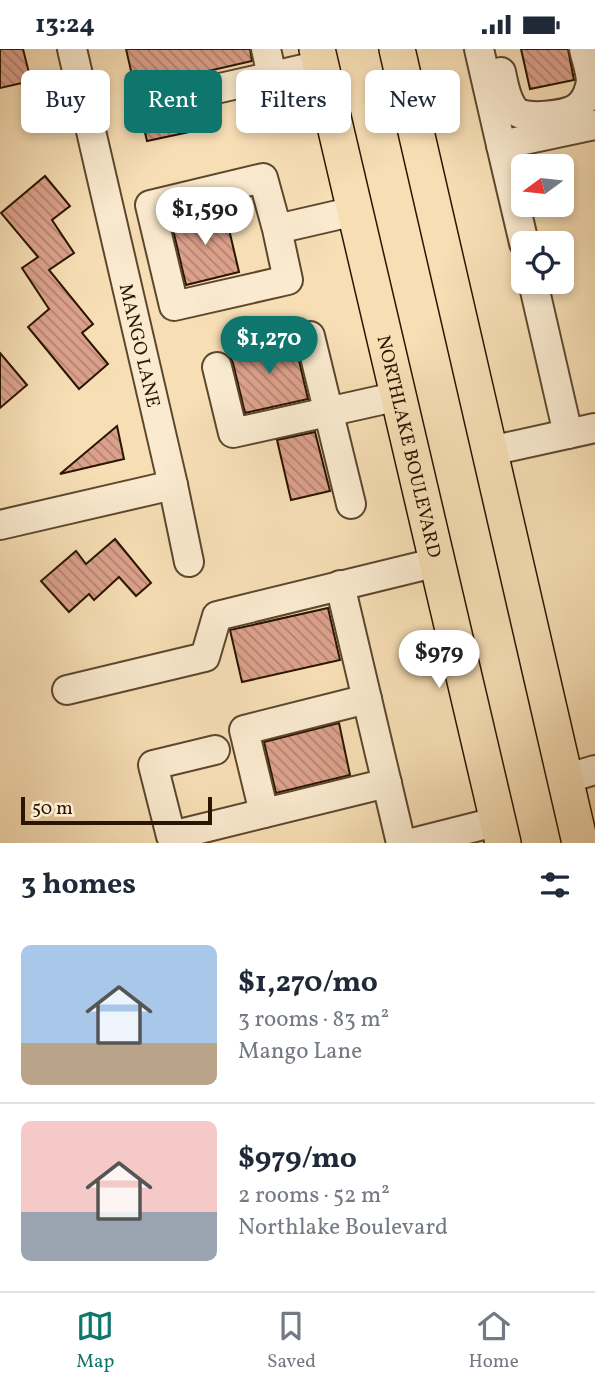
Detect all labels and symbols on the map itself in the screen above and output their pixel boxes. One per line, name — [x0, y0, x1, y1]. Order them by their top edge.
north arrow — [511, 154, 574, 217]
pin: $1,590 — [148, 187, 262, 247]
street label: MANGO LANE — [112, 281, 166, 410]
pin: $1,270 — [212, 317, 326, 376]
street label: NORTHLAKE BOULEVARD — [369, 333, 447, 561]
pin: $979 — [398, 631, 480, 690]
scale bar — [21, 794, 212, 826]

